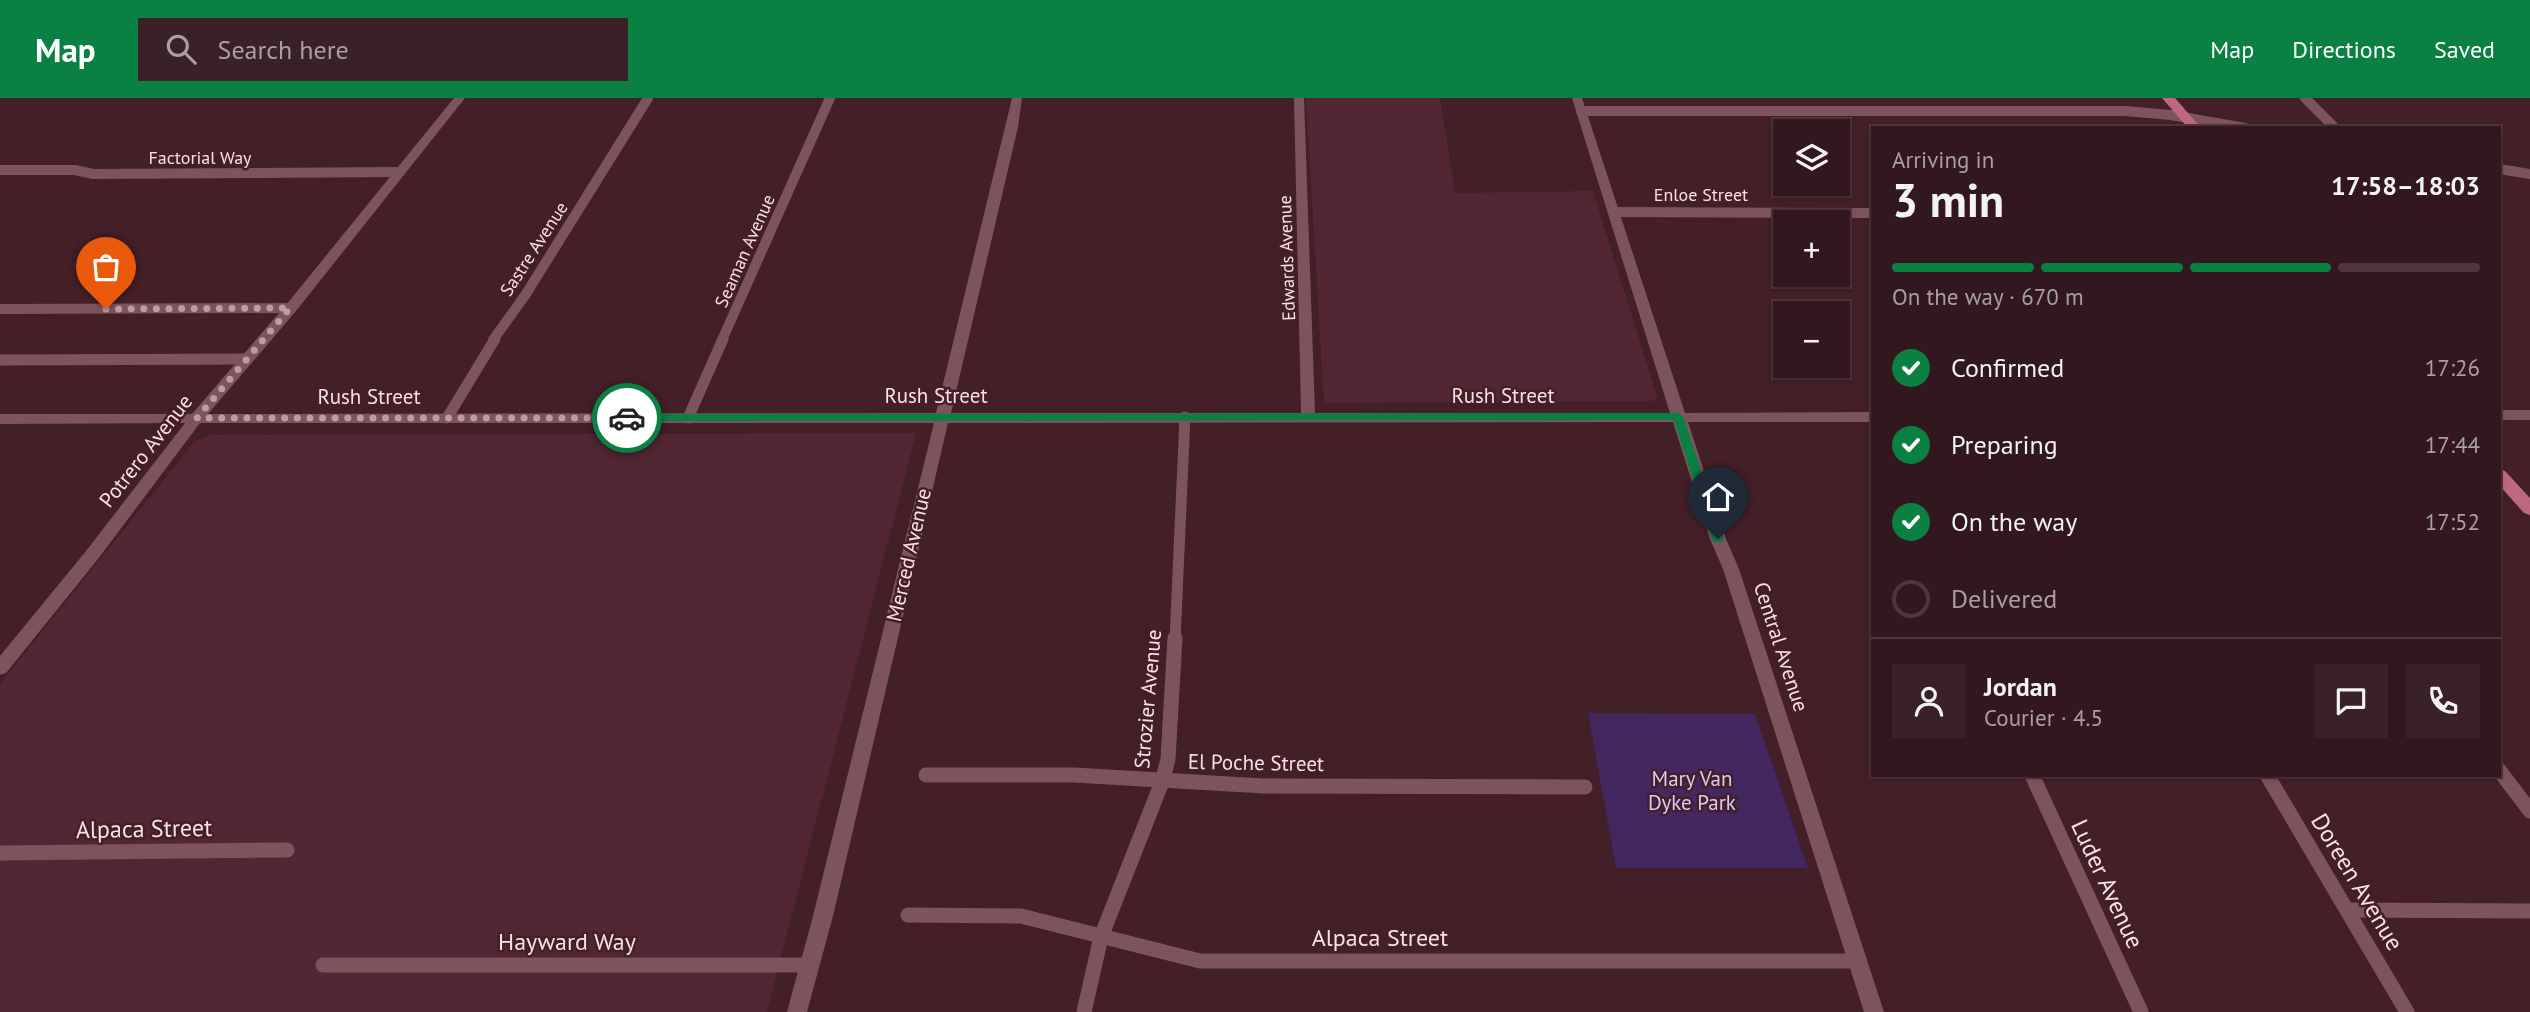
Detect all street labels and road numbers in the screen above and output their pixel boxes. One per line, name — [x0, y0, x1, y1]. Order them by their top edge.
street label: Factorial Way — [149, 146, 252, 169]
street label: Enloe Street — [1654, 183, 1748, 206]
street label: Seaman Avenue — [709, 191, 780, 311]
street label: Edwards Avenue — [1273, 195, 1300, 321]
street label: Sastre Avenue — [495, 197, 573, 300]
street label: Rush Street — [884, 382, 988, 409]
street label: Rush Street — [1451, 382, 1555, 409]
street label: Rush Street — [317, 383, 421, 410]
street label: Potrero Avenue — [93, 389, 198, 513]
street label: Merced Avenue — [880, 486, 937, 624]
street label: Central Avenue — [1748, 579, 1815, 715]
street label: Strozier Avenue — [1128, 628, 1167, 770]
street label: El Poche Street — [1188, 748, 1324, 777]
street label: Doreen Avenue — [2304, 808, 2411, 956]
street label: Alpaca Street — [76, 812, 212, 845]
street label: Luder Avenue — [2064, 814, 2151, 953]
street label: Alpaca Street — [1312, 922, 1448, 953]
street label: Hayward Way — [498, 926, 636, 957]

